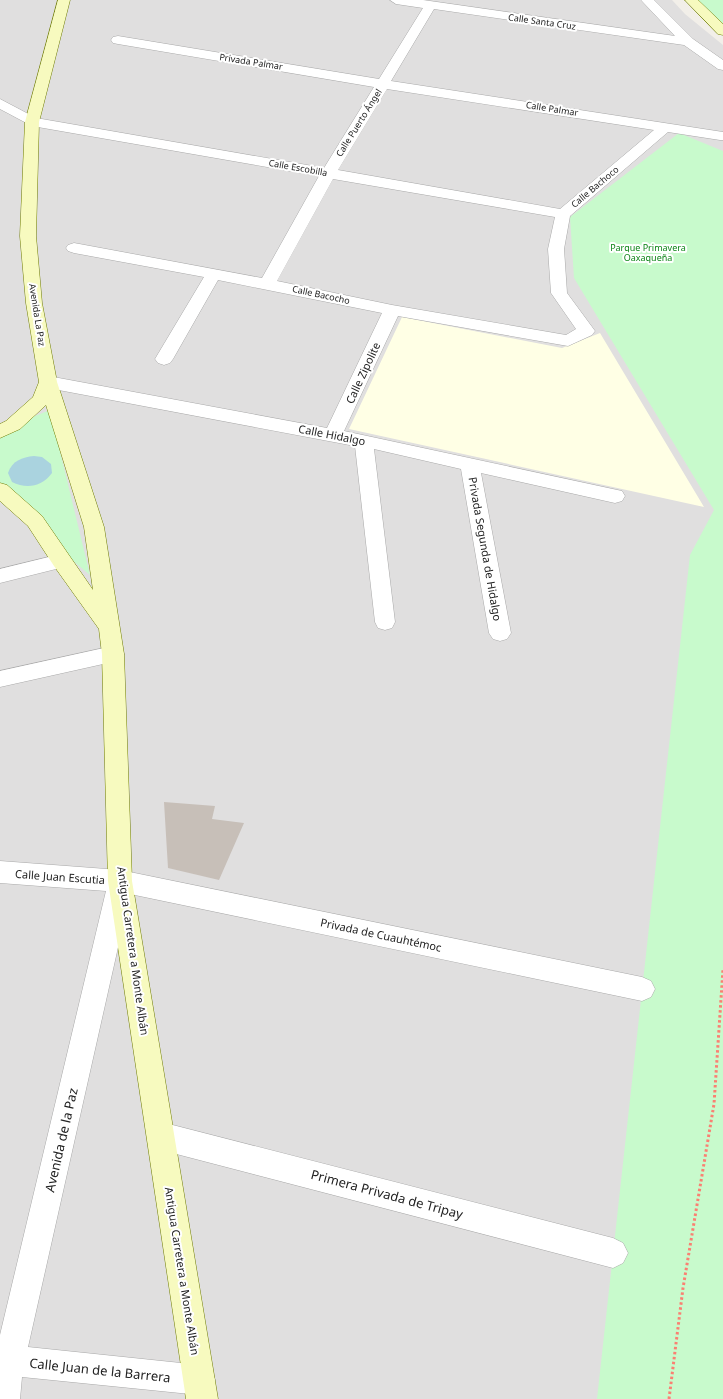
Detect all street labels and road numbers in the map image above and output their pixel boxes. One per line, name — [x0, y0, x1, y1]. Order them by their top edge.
street label: Calle Santa Cruz — [507, 10, 577, 33]
street label: Privada Palmar — [218, 50, 284, 73]
street label: Calle Puerto Ángel — [332, 86, 385, 159]
street label: Calle Palmar — [525, 98, 579, 119]
street label: Calle Escobilla — [268, 156, 328, 179]
street label: Calle Bachoco — [568, 163, 621, 210]
street label: Calle Bacocho — [291, 282, 351, 307]
street label: Avenida La Paz — [26, 283, 49, 347]
street label: Calle Zipolite — [342, 340, 383, 406]
street label: Calle Hidalgo — [297, 421, 367, 448]
street label: Privada Segunda de Hidalgo — [465, 476, 506, 622]
street label: Calle Juan Escutia — [15, 866, 105, 887]
street label: Antigua Carretera a Monte Albán — [114, 866, 153, 1036]
street label: Privada de Cuauhtémoc — [319, 914, 443, 955]
street label: Avenida de la Paz — [40, 1086, 82, 1194]
street label: Primera Privada de Tripay — [309, 1165, 465, 1223]
street label: Antigua Carretera a Monte Albán — [162, 1186, 203, 1356]
street label: Calle Juan de la Barrera — [28, 1354, 172, 1386]

